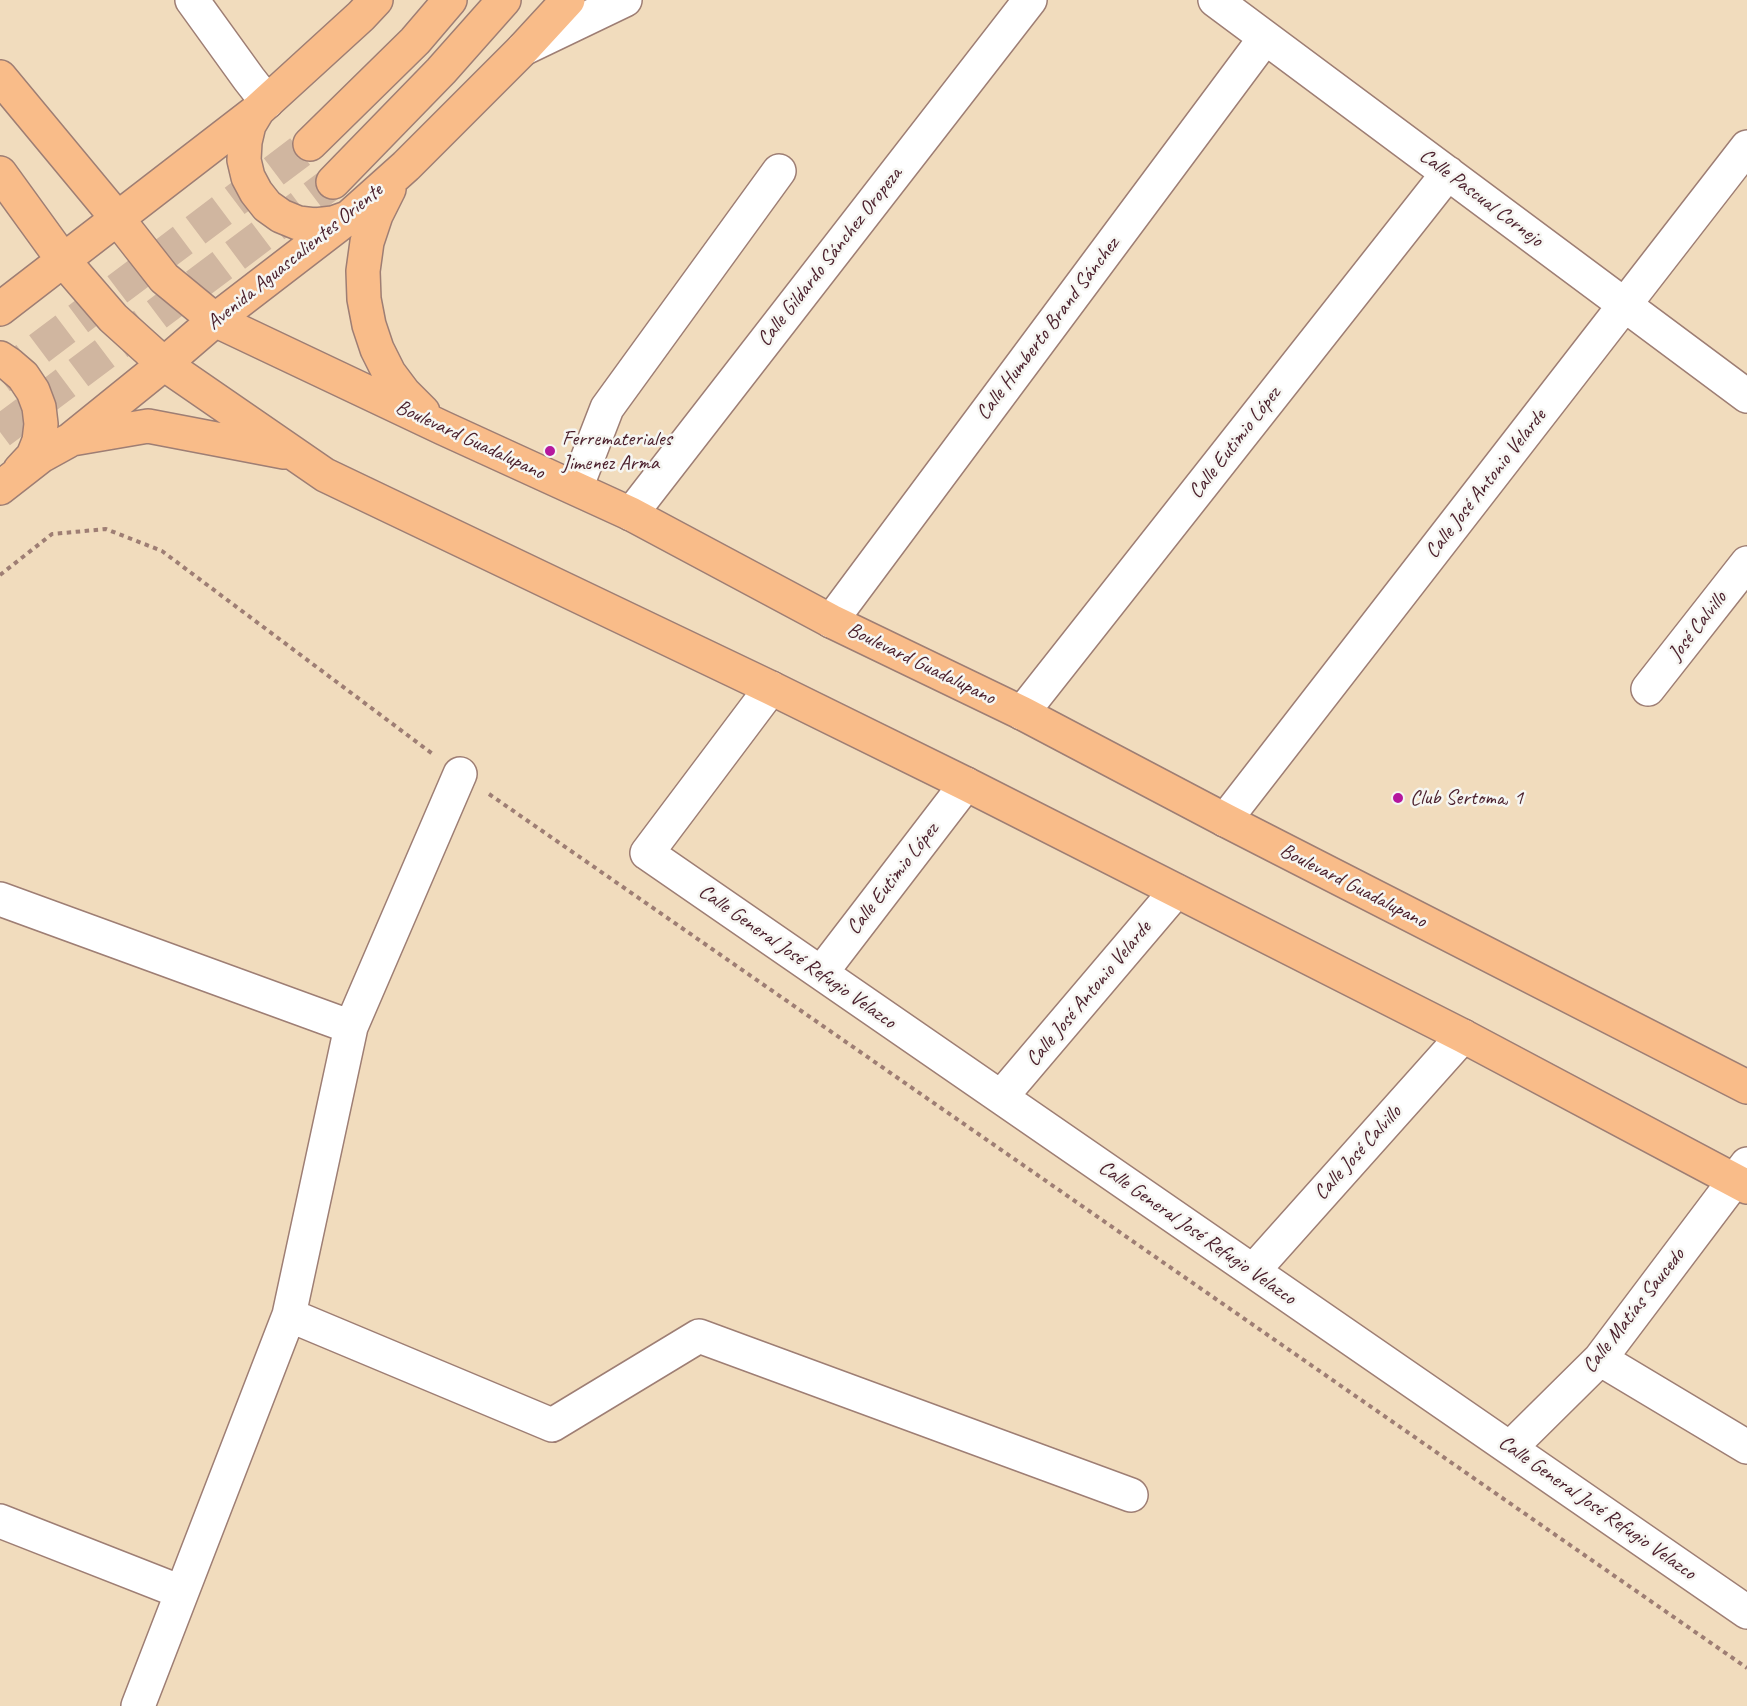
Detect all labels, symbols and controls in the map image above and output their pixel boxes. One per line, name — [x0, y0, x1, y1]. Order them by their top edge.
street label: Calle Pascual Cornejo — [1414, 143, 1548, 253]
street label: Calle Gildardo Sánchez Oropeza — [752, 162, 908, 352]
street label: Avenida Aguascalientes Oriente — [202, 178, 388, 336]
street label: Calle Humberto Brand Sánchez — [971, 233, 1125, 425]
street label: Calle Eutimio López — [1184, 382, 1286, 504]
street label: Boulevard Guadalupano — [392, 394, 548, 486]
street label: Calle José Antonio Velarde — [1420, 404, 1552, 564]
place label: Ferremateriales Jimenez Arma — [562, 426, 672, 476]
marker: Ferremateriales Jimenez Arma — [543, 444, 557, 458]
street label: José Calvillo — [1663, 586, 1733, 666]
street label: Boulevard Guadalupano — [843, 617, 999, 711]
place label: Club Sertoma, 1 — [1410, 785, 1523, 811]
marker: Club Sertoma, 1 — [1391, 791, 1405, 805]
street label: Calle Eutimio López — [842, 818, 944, 940]
street label: Boulevard Guadalupano — [1275, 838, 1431, 934]
street label: Calle General José Refugio Velazco — [693, 879, 901, 1035]
street label: Calle José Antonio Velarde — [1021, 916, 1157, 1072]
street label: Calle José Calvillo — [1309, 1100, 1407, 1206]
street label: Calle General José Refugio Velazco — [1093, 1155, 1301, 1311]
street label: Calle Matías Saucedo — [1577, 1244, 1691, 1378]
street label: Calle General José Refugio Velazco — [1493, 1430, 1701, 1586]

